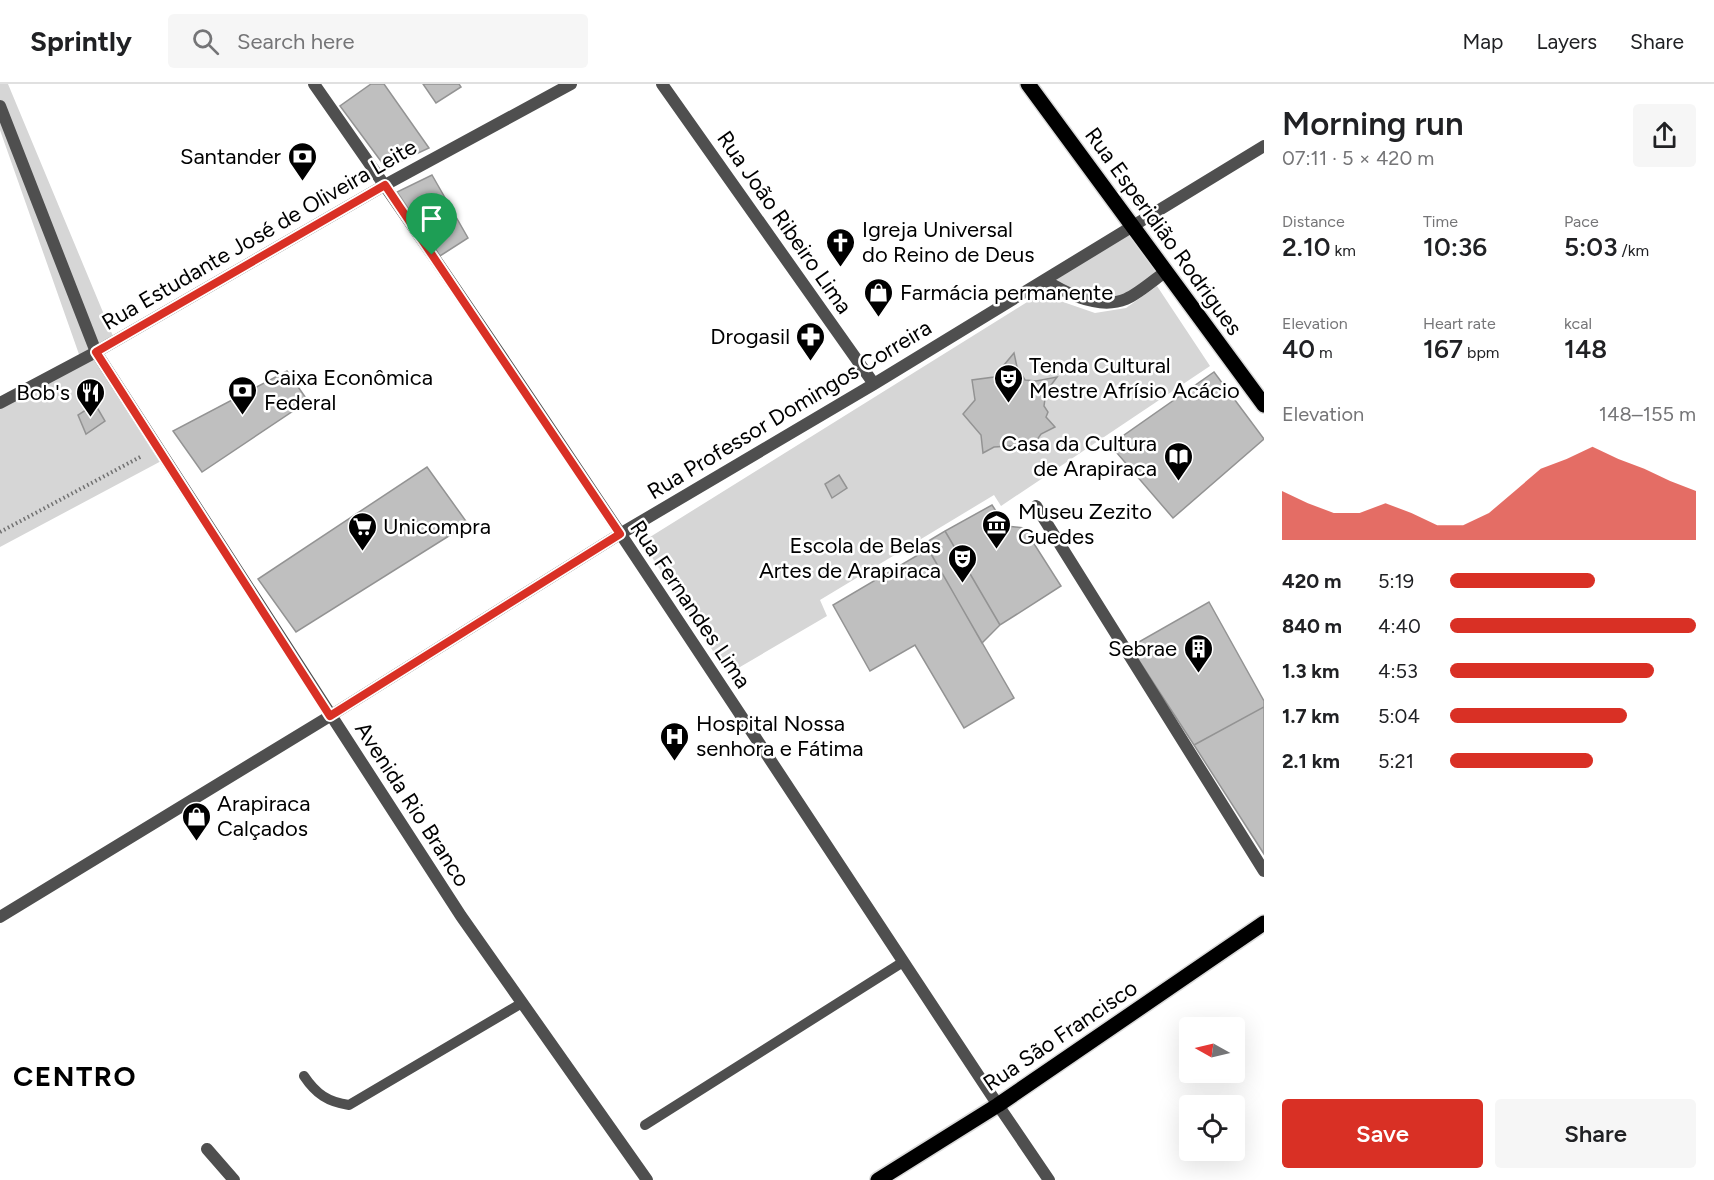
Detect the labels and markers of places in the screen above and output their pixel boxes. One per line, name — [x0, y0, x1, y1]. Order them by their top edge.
bank icon: Santander — [286, 140, 318, 182]
place label: Santander — [180, 143, 282, 170]
pin — [406, 193, 457, 255]
place label: Igreja Universal do Reino de Deus — [862, 216, 1034, 268]
church icon: Igreja Universal do Reino de Deus — [825, 226, 857, 268]
shop icon: Farmácia permanente — [863, 276, 895, 318]
place label: Farmácia permanente — [900, 279, 1113, 306]
pharmacy icon: Drogasil — [795, 320, 827, 362]
place label: Drogasil — [710, 323, 790, 350]
place label: Tenda Cultural Mestre Afrísio Acácio — [1029, 352, 1240, 404]
theatre icon: Tenda Cultural Mestre Afrísio Acácio — [992, 362, 1024, 404]
place label: Caixa Econômica Federal — [264, 364, 433, 416]
bank icon: Caixa Econômica Federal — [227, 374, 259, 416]
restaurant icon: Bob's — [75, 376, 107, 418]
place label: Bob's — [16, 379, 70, 406]
place label: Casa da Cultura de Arapiraca — [1001, 430, 1157, 482]
library icon: Casa da Cultura de Arapiraca — [1162, 440, 1194, 482]
place label: Museu Zezito Guedes — [1018, 498, 1152, 550]
museum icon: Museu Zezito Guedes — [981, 508, 1013, 550]
supermarket icon: Unicompra — [346, 510, 378, 552]
place label: Unicompra — [383, 513, 491, 540]
place label: Escola de Belas Artes de Arapiraca — [759, 532, 941, 584]
theatre icon: Escola de Belas Artes de Arapiraca — [946, 542, 978, 584]
building icon: Sebrae — [1182, 632, 1214, 674]
place label: Sebrae — [1108, 635, 1177, 662]
place label: Hospital Nossa senhora e Fátima — [696, 710, 864, 762]
hospital icon: Hospital Nossa senhora e Fátima — [659, 720, 691, 762]
place label: Arapiraca Calçados — [217, 790, 310, 842]
shop icon: Arapiraca Calçados — [180, 800, 212, 842]

